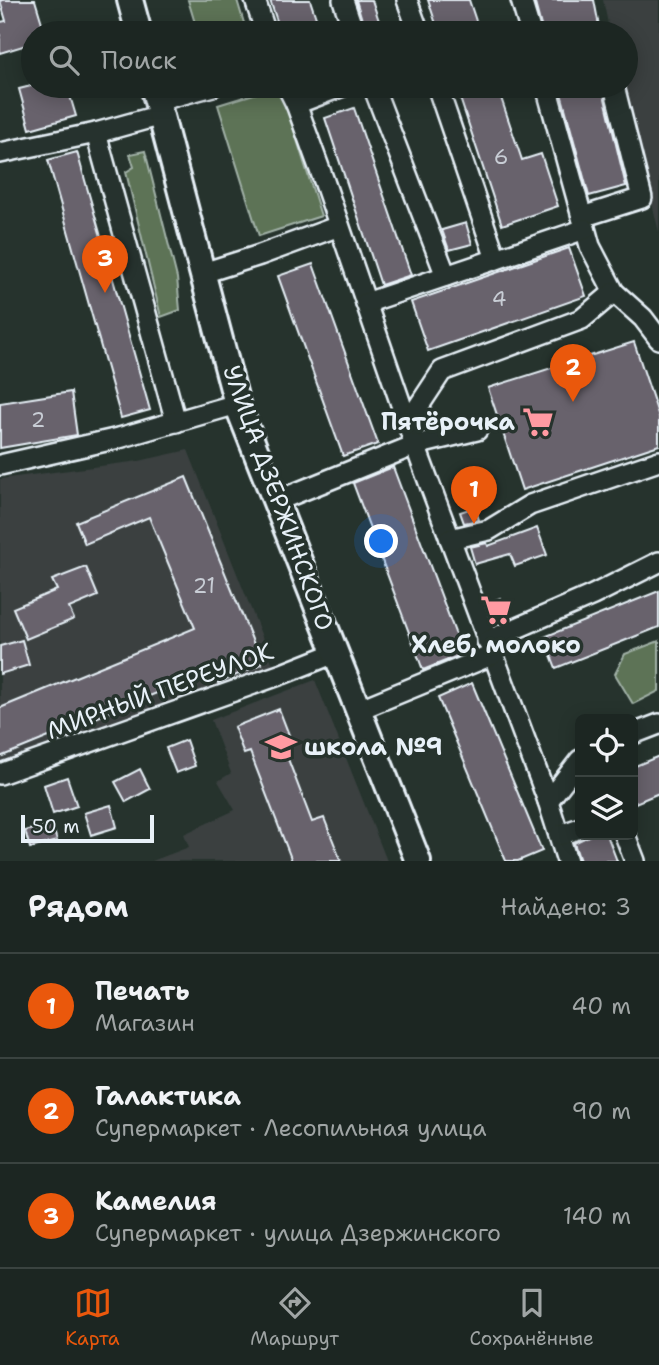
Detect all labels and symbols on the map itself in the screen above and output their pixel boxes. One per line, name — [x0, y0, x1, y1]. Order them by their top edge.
house number: 6 — [494, 143, 508, 171]
pin: 3 — [82, 235, 128, 293]
house number: 4 — [492, 285, 506, 313]
pin: 2 — [550, 344, 596, 402]
street label: УЛИЦА ДЗЕРЖИНСКОГО — [215, 361, 341, 635]
supermarket icon: Пятёрочка — [521, 405, 555, 439]
house number: 2 — [31, 406, 45, 434]
place label: Пятёрочка — [381, 406, 516, 438]
pin: 1 — [451, 466, 497, 524]
your location — [364, 524, 398, 558]
house number: 21 — [193, 572, 215, 600]
supermarket icon: Хлеб, молоко — [479, 593, 513, 627]
place label: Хлеб, молоко — [411, 629, 581, 661]
street label: МИРНЫЙ ПЕРЕУЛОК — [42, 635, 278, 747]
school or university icon: школа №9 — [264, 730, 298, 764]
place label: школа №9 — [304, 731, 443, 763]
scale bar — [21, 812, 154, 844]

